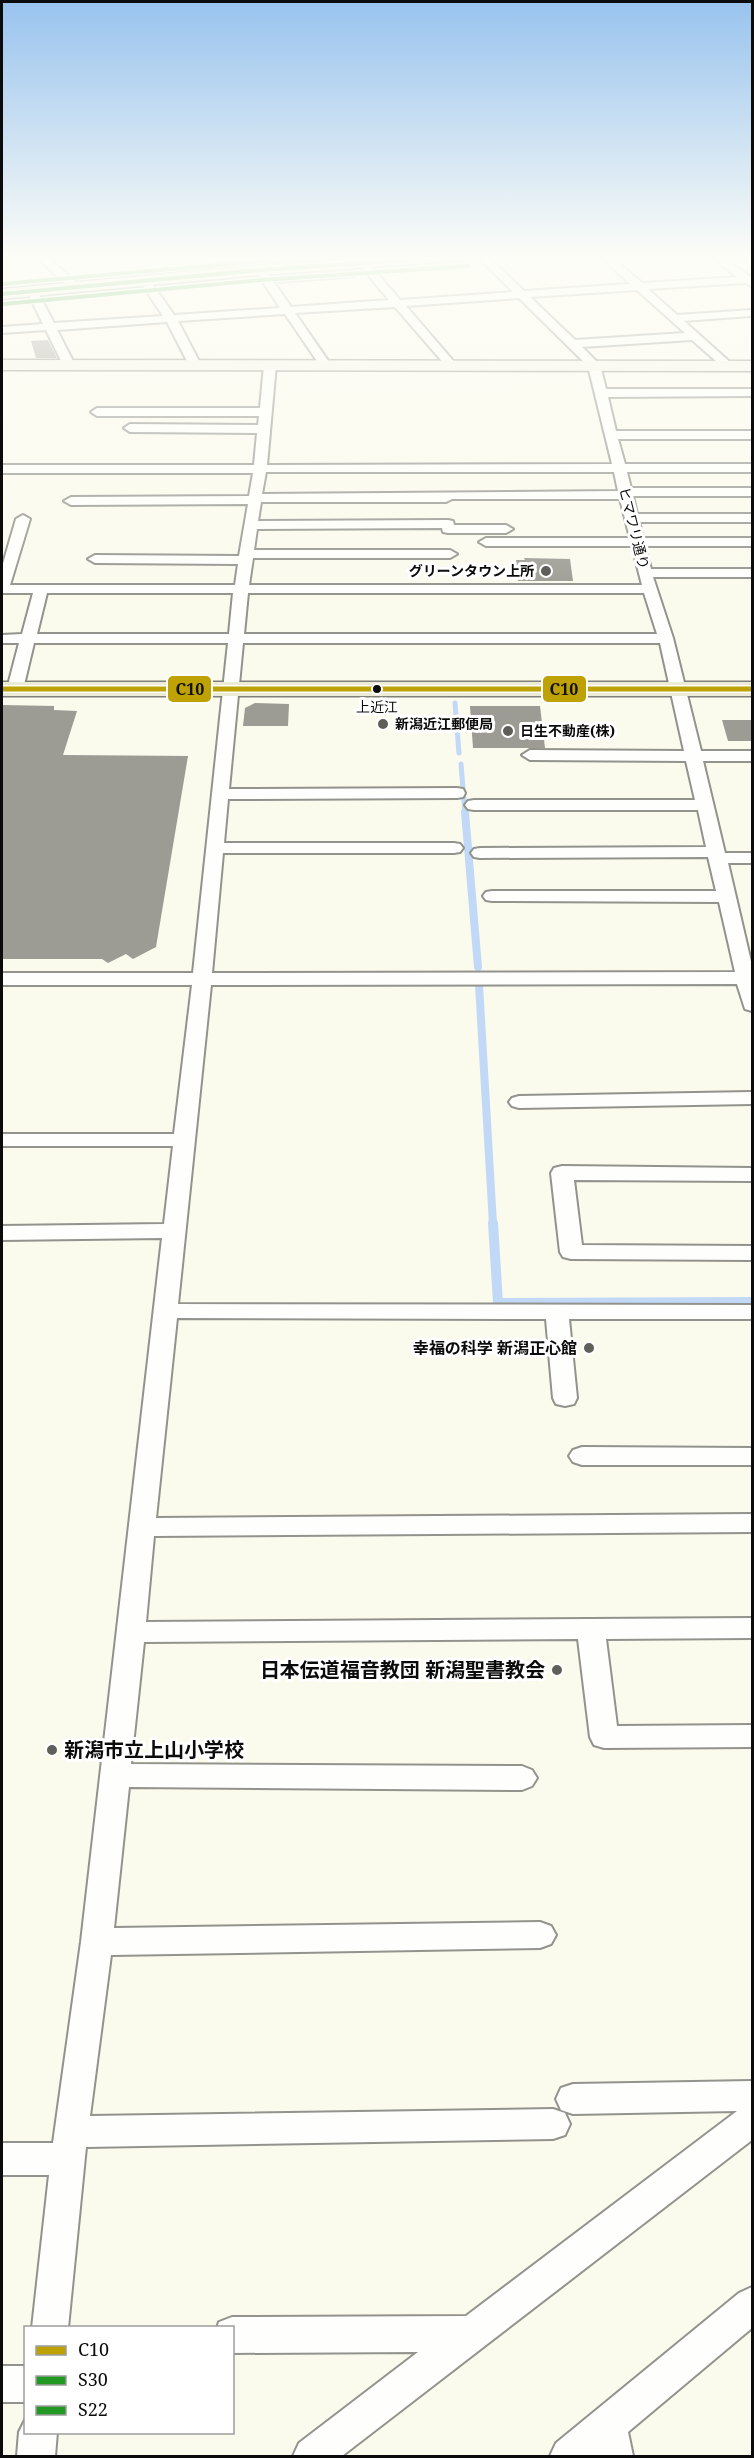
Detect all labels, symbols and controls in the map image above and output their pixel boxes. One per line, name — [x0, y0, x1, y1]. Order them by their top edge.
street label: ヒマワリ通り — [615, 485, 654, 571]
place label: グリーンタウン上所 — [409, 561, 534, 580]
marker: グリーンタウン上所 — [539, 564, 553, 578]
line badge: C10 — [167, 675, 212, 703]
line badge: C10 — [542, 675, 587, 703]
text: C10 — [176, 678, 204, 700]
text: C10 — [550, 678, 578, 700]
marker: 上近江 — [371, 683, 383, 695]
place label: 上近江 — [356, 697, 398, 716]
place label: 新潟近江郵便局 — [395, 714, 493, 733]
marker: 新潟近江郵便局 — [376, 717, 390, 731]
place label: 日生不動産(株) — [520, 721, 615, 740]
marker: 日生不動産(株) — [501, 724, 515, 738]
place label: 幸福の科学 新潟正心館 — [413, 1337, 577, 1359]
marker: 幸福の科学 新潟正心館 — [582, 1341, 596, 1355]
place label: 日本伝道福音教団 新潟聖書教会 — [260, 1656, 545, 1683]
marker: 日本伝道福音教団 新潟聖書教会 — [550, 1663, 564, 1677]
place label: 新潟市立上山小学校 — [64, 1736, 244, 1763]
marker: 新潟市立上山小学校 — [45, 1743, 59, 1757]
legend — [24, 2326, 234, 2434]
text: C10 — [78, 2337, 109, 2361]
text: S30 — [78, 2367, 108, 2391]
text: S22 — [78, 2397, 108, 2421]

